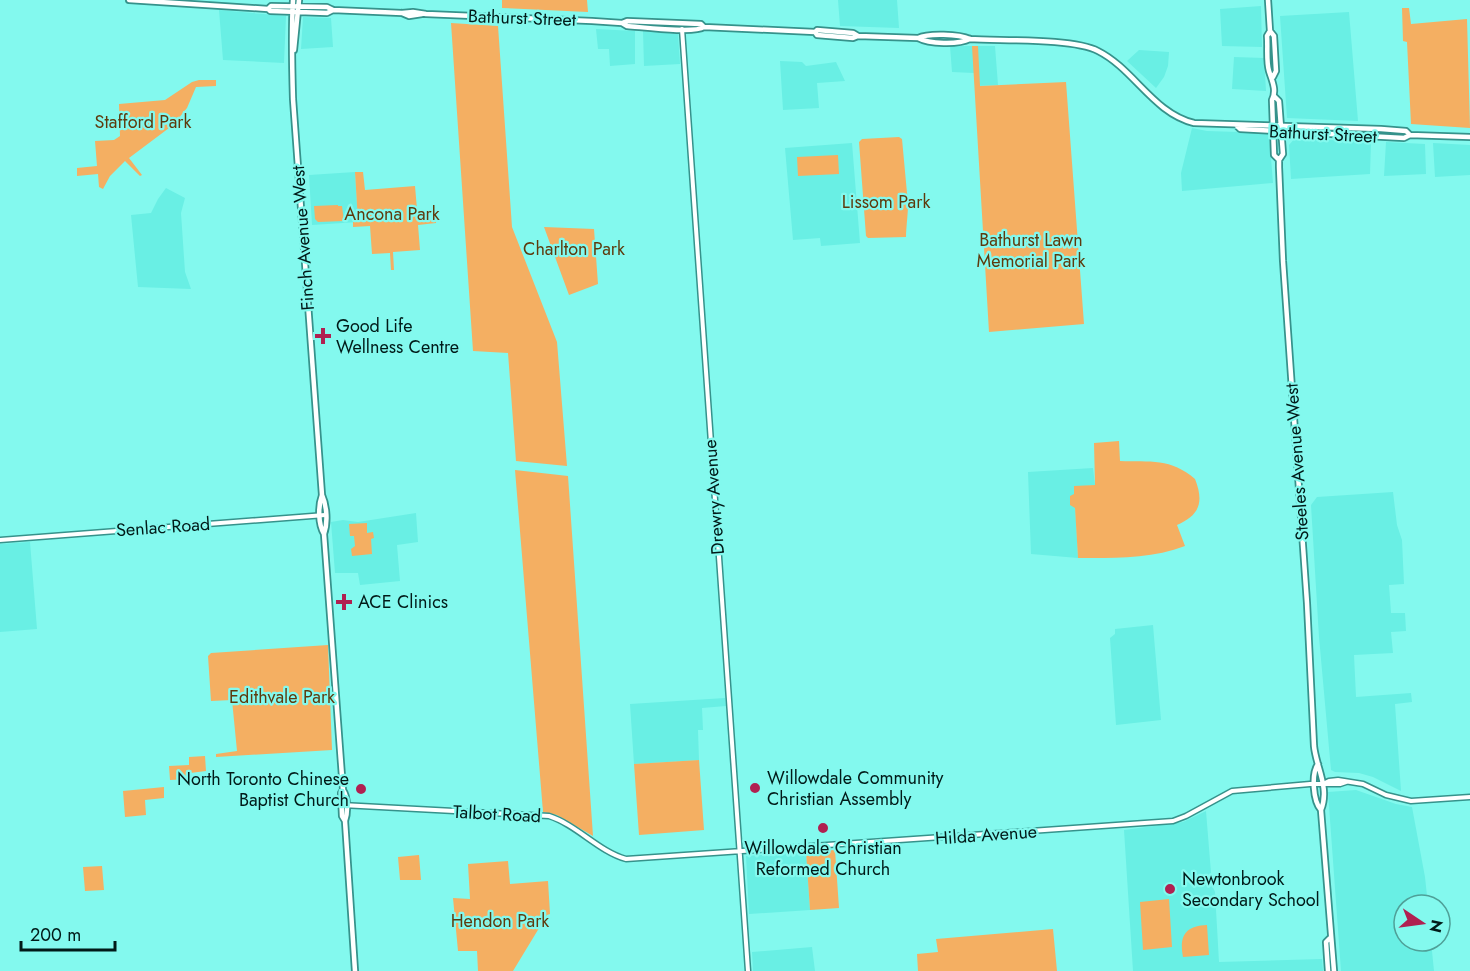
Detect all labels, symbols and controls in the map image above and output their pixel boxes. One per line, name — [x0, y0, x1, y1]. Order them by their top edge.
street label: Bathurst Street — [468, 3, 577, 33]
park label: Stafford Park — [95, 109, 192, 135]
street label: Bathurst Street — [1268, 118, 1378, 150]
street label: Finch Avenue West — [285, 164, 321, 311]
park label: Lissom Park — [842, 189, 930, 215]
park label: Ancona Park — [344, 201, 440, 227]
park label: Bathurst Lawn Memorial Park — [977, 227, 1085, 274]
park label: Charlton Park — [523, 236, 625, 262]
place label: Good Life Wellness Centre — [336, 313, 459, 360]
marker: Good Life Wellness Centre — [314, 327, 332, 345]
street label: Steeles Avenue West — [1278, 382, 1315, 541]
street label: Drewry Avenue — [697, 438, 731, 556]
street label: Senlac Road — [115, 511, 211, 543]
place label: ACE Clinics — [358, 589, 448, 615]
marker: ACE Clinics — [335, 593, 353, 611]
park label: Edithvale Park — [229, 684, 335, 710]
place label: Willowdale Community Christian Assembly — [767, 765, 943, 812]
place label: North Toronto Chinese Baptist Church — [177, 766, 349, 813]
marker: Willowdale Community Christian Assembly — [748, 781, 762, 795]
marker: North Toronto Chinese Baptist Church — [354, 782, 368, 796]
street label: Talbot Road — [452, 799, 542, 829]
street label: Hilda Avenue — [934, 818, 1038, 852]
marker: Willowdale Christian Reformed Church — [816, 821, 830, 835]
place label: Willowdale Christian Reformed Church — [744, 835, 902, 882]
place label: Newtonbrook Secondary School — [1182, 866, 1320, 913]
marker: Newtonbrook Secondary School — [1163, 882, 1177, 896]
north arrow — [1392, 893, 1452, 953]
park label: Hendon Park — [451, 908, 549, 934]
scale bar — [21, 914, 116, 952]
text: N — [1423, 917, 1449, 935]
text: 200 m — [30, 922, 81, 948]

